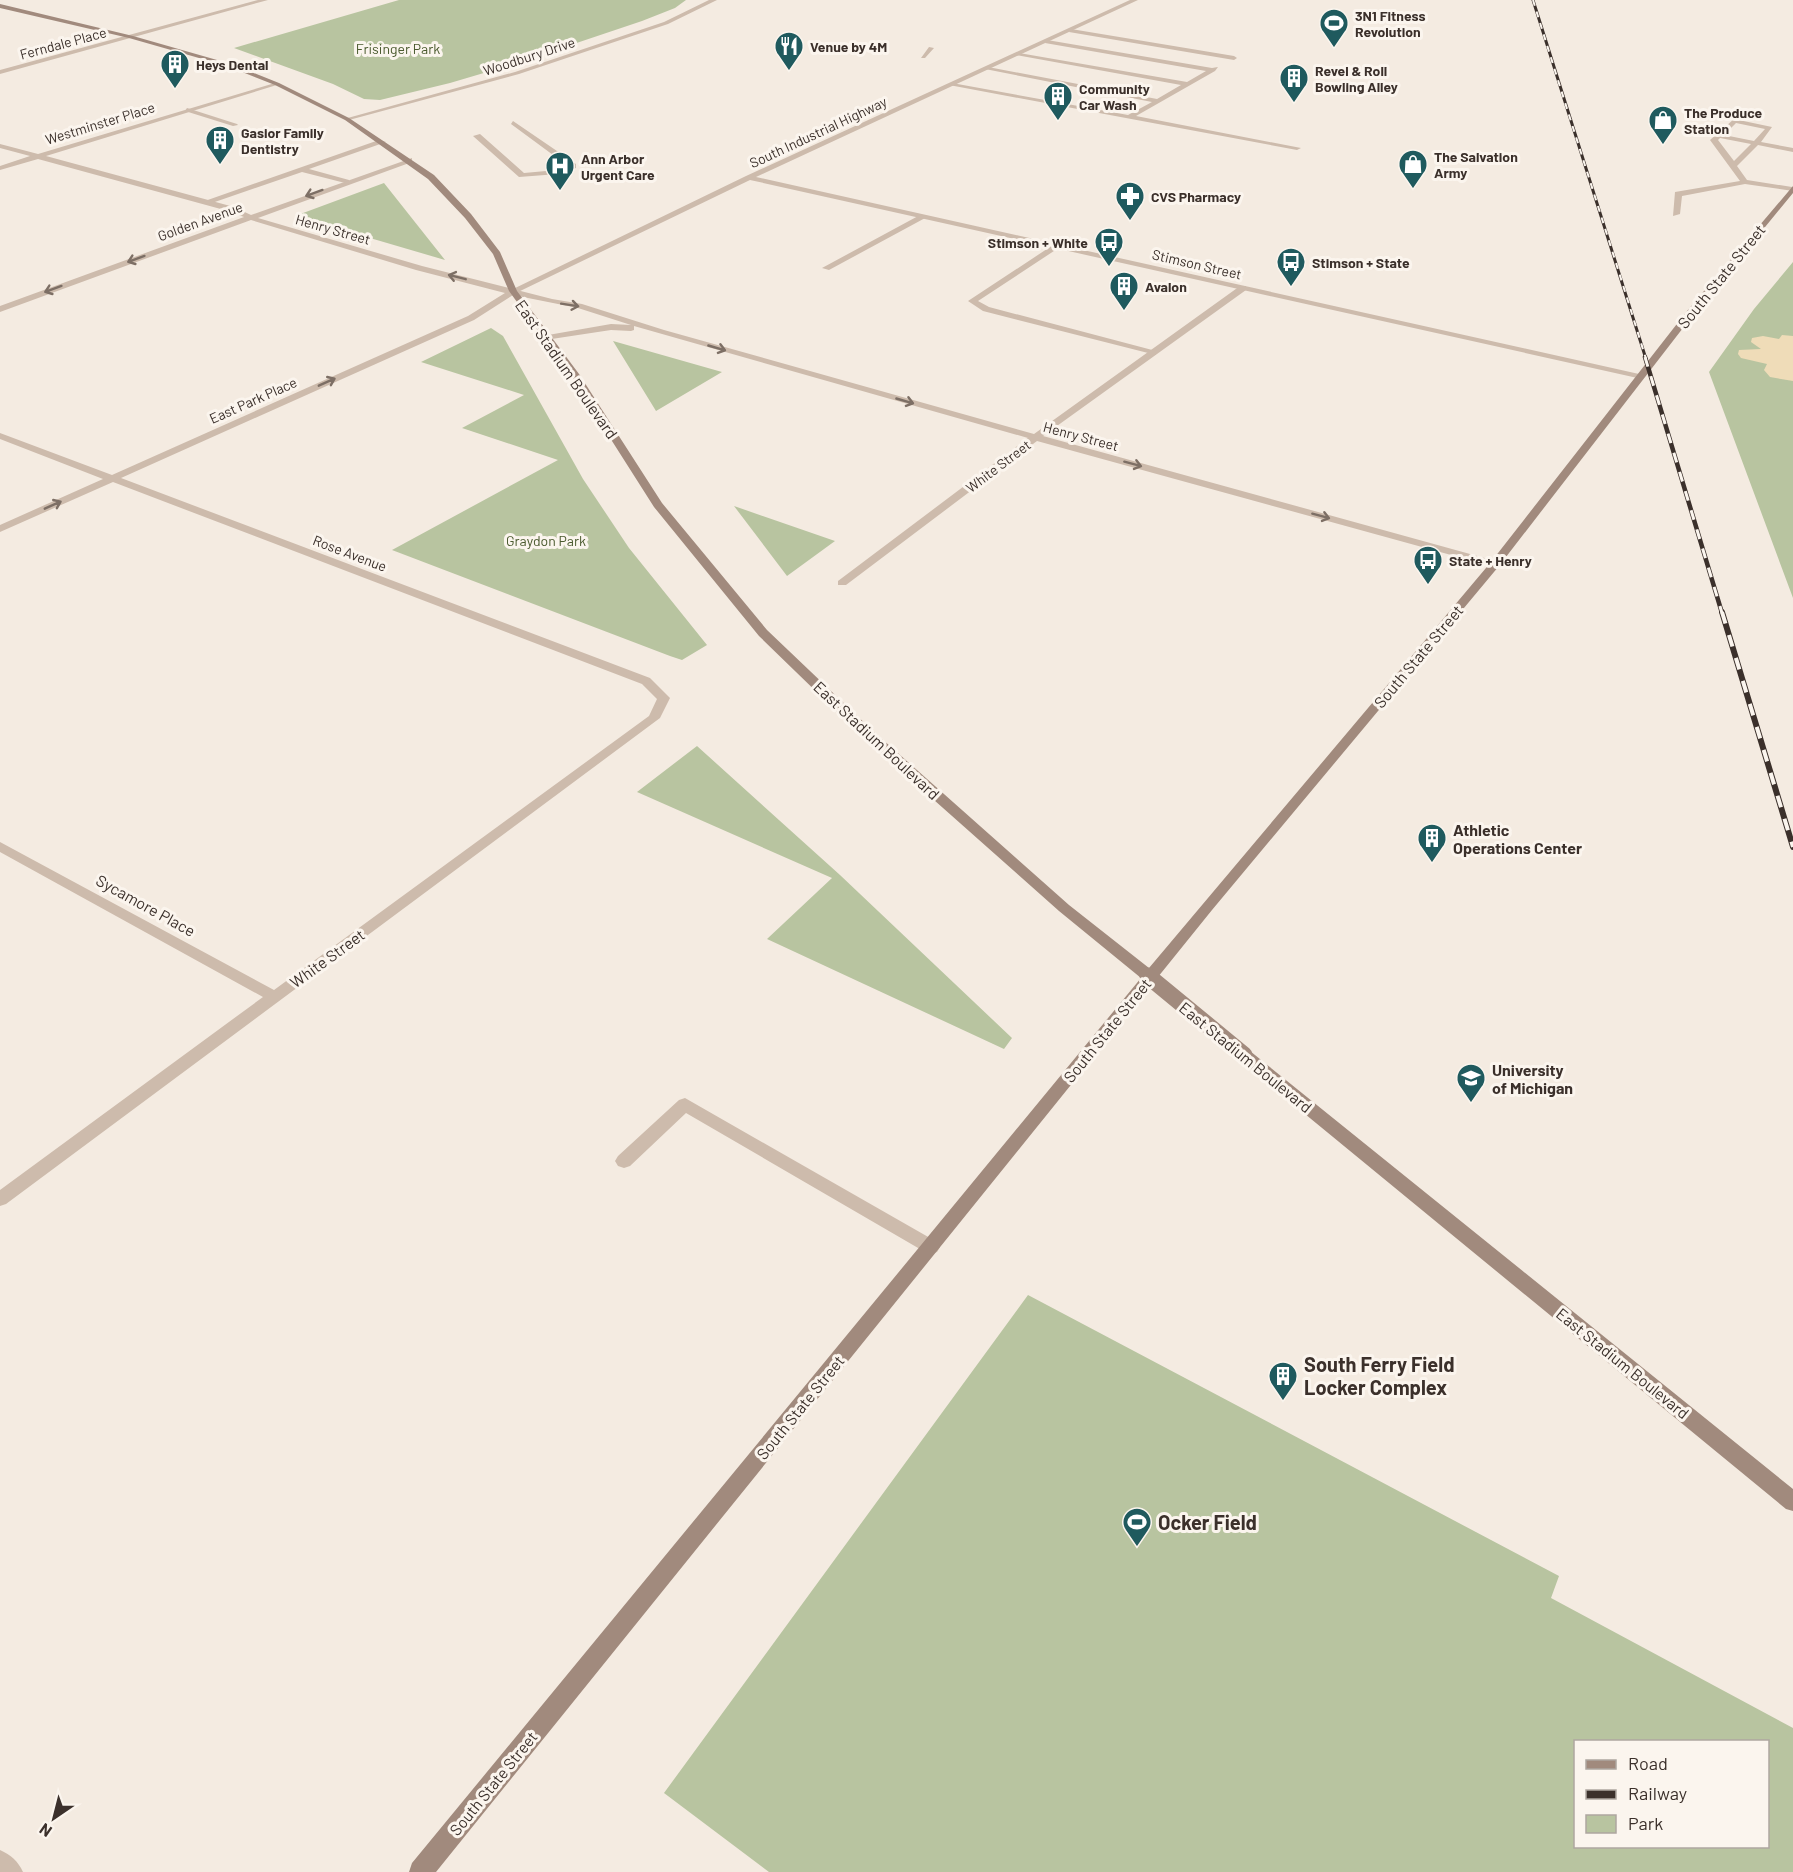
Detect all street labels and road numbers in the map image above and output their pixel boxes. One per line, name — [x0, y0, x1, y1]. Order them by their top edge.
street label: Ferndale Place — [18, 23, 108, 63]
street label: Woodbury Drive — [481, 33, 577, 79]
street label: South Industrial Highway — [747, 92, 890, 171]
street label: Westminster Place — [43, 98, 157, 148]
street label: Golden Avenue — [155, 198, 245, 244]
street label: Henry Street — [294, 210, 372, 248]
street label: South State Street — [1673, 220, 1769, 332]
street label: Stimson Street — [1151, 245, 1243, 283]
street label: East Stadium Boulevard — [512, 296, 622, 442]
street label: East Park Place — [207, 373, 299, 427]
street label: Henry Street — [1042, 418, 1120, 454]
street label: White Street — [962, 436, 1034, 496]
street label: Rose Avenue — [311, 531, 389, 575]
street label: South State Street — [1369, 601, 1467, 711]
street label: East Stadium Boulevard — [810, 677, 944, 803]
street label: Sycamore Place — [93, 870, 199, 940]
street label: White Street — [286, 925, 368, 991]
street label: South State Street — [1059, 974, 1155, 1086]
street label: East Stadium Boulevard — [1176, 998, 1316, 1116]
street label: East Stadium Boulevard — [1553, 1304, 1693, 1422]
street label: South State Street — [752, 1351, 848, 1463]
street label: South State Street — [445, 1727, 541, 1839]

